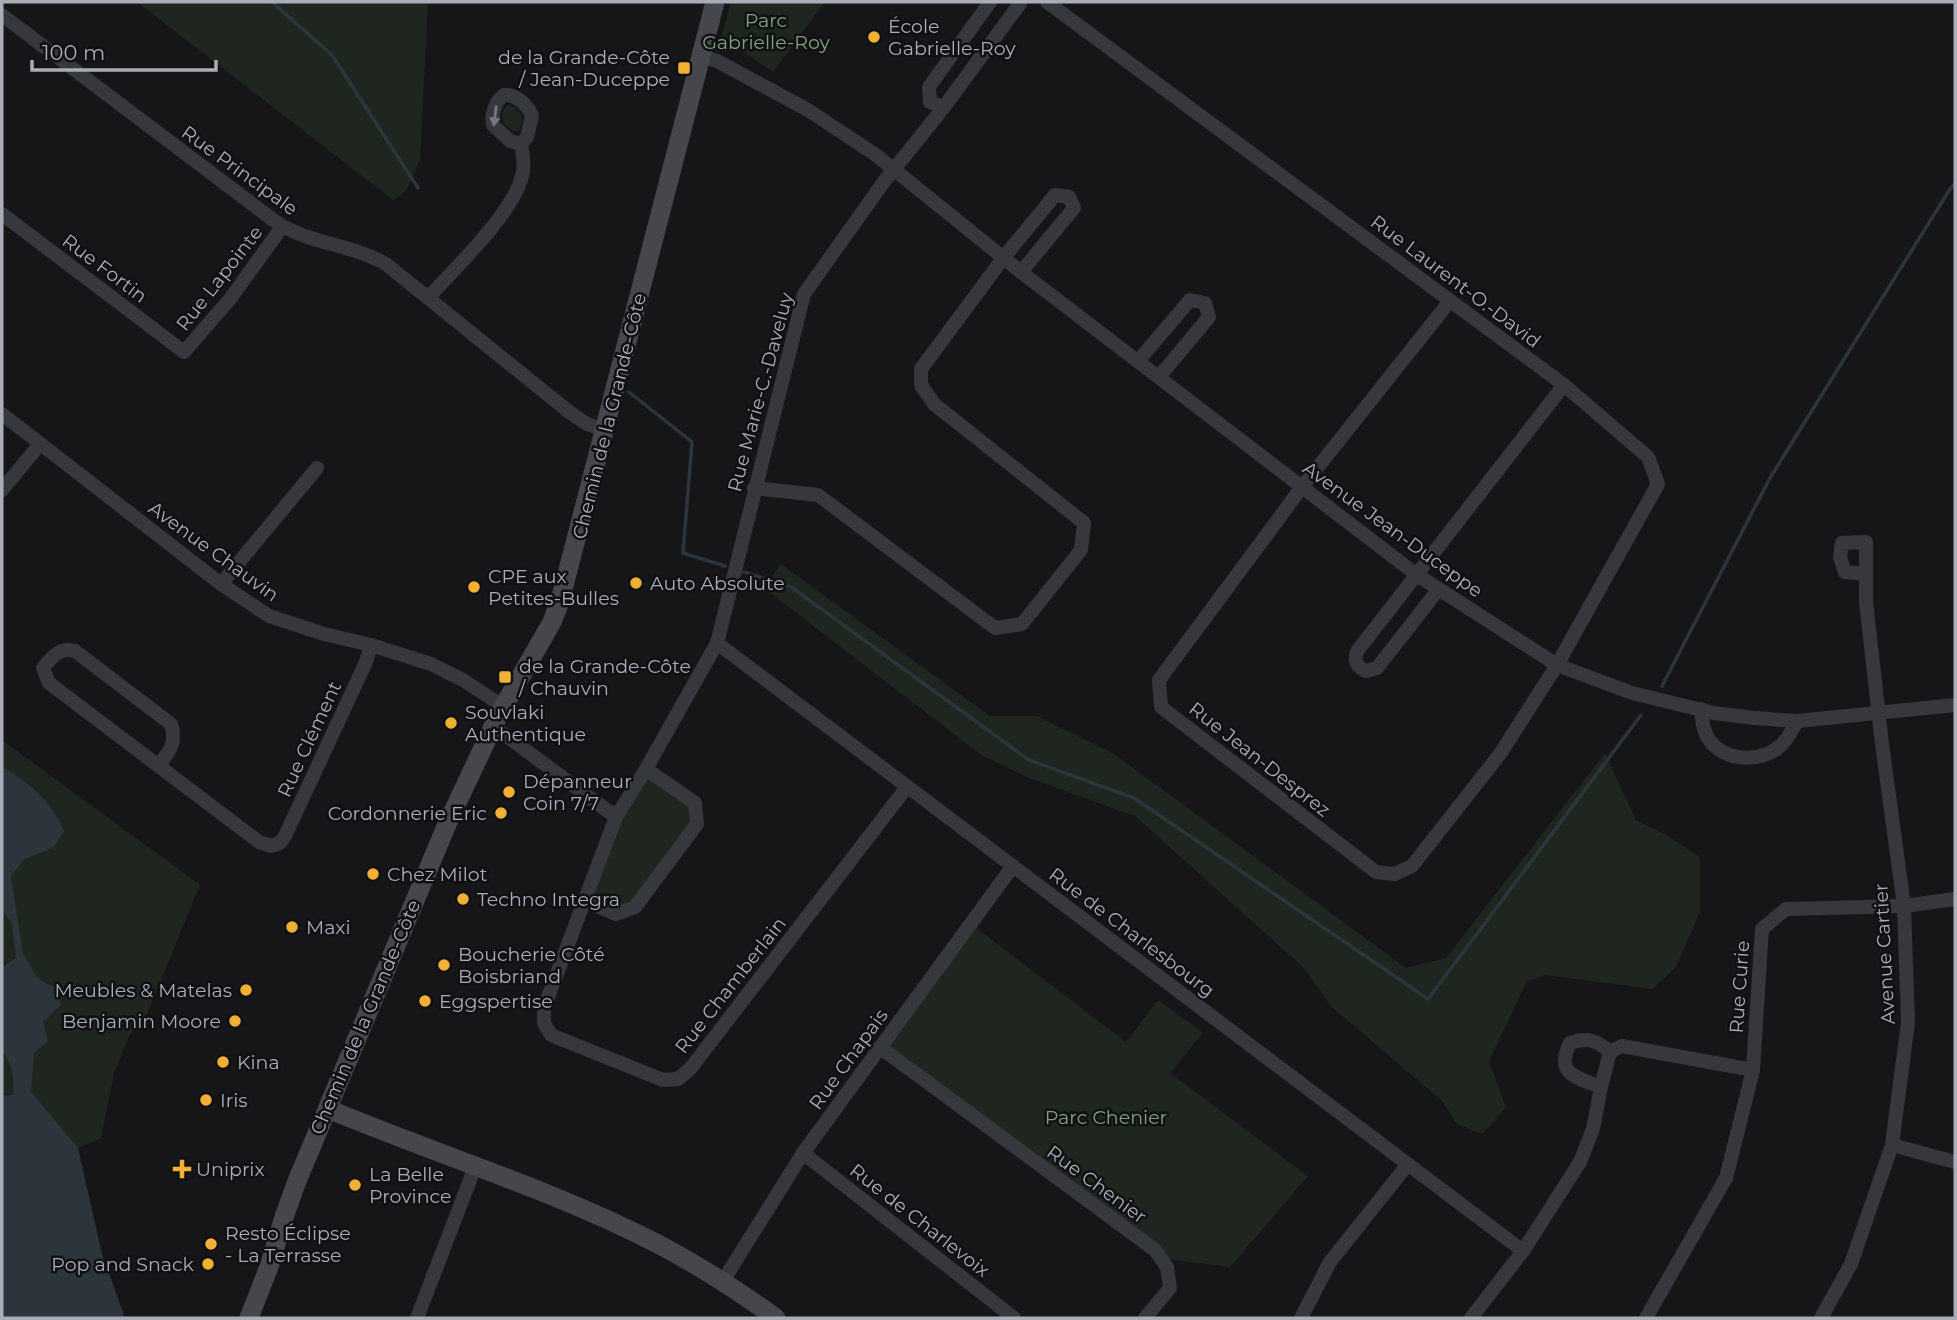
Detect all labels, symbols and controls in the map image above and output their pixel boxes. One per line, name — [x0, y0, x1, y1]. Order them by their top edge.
park label: Parc Gabrielle-Roy — [702, 9, 831, 54]
place label: École Gabrielle-Roy — [888, 15, 1016, 60]
scale bar — [32, 28, 215, 72]
marker: École Gabrielle-Roy — [866, 29, 882, 45]
text: 100 m — [42, 40, 105, 65]
place label: de la Grande-Côte / Jean-Duceppe — [498, 46, 670, 91]
marker: de la Grande-Côte / Jean-Duceppe — [676, 60, 692, 76]
one-way arrow — [489, 105, 500, 127]
street label: Rue Principale — [177, 121, 302, 220]
street label: Rue Laurent-O.-David — [1366, 210, 1545, 353]
street label: Rue Lapointe — [171, 221, 268, 335]
street label: Rue Fortin — [58, 229, 152, 308]
street label: Rue Marie-C.-Daveluy — [723, 289, 798, 494]
street label: Chemin de la Grande-Côte — [568, 291, 651, 542]
street label: Avenue Jean-Duceppe — [1298, 456, 1487, 602]
street label: Avenue Chauvin — [144, 496, 283, 606]
place label: CPE aux Petites-Bulles — [488, 565, 619, 610]
place label: Auto Absolute — [650, 572, 785, 595]
marker: Auto Absolute — [628, 575, 644, 591]
marker: CPE aux Petites-Bulles — [466, 579, 482, 595]
place label: de la Grande-Côte / Chauvin — [518, 655, 691, 700]
marker: de la Grande-Côte / Chauvin — [497, 669, 513, 685]
street label: Rue Clément — [273, 677, 346, 801]
street label: Rue Jean-Desprez — [1185, 697, 1335, 822]
place label: Souvlaki Authentique — [465, 701, 586, 746]
marker: Souvlaki Authentique — [443, 715, 459, 731]
place label: Dépanneur Coin 7/7 — [523, 770, 632, 815]
marker: Dépanneur Coin 7/7 — [501, 784, 517, 800]
place label: Cordonnerie Eric — [328, 802, 487, 825]
marker: Cordonnerie Eric — [493, 805, 509, 821]
place label: Chez Milot — [387, 863, 488, 886]
street label: Rue de Charlesbourg — [1044, 863, 1219, 1002]
marker: Chez Milot — [365, 866, 381, 882]
street label: Avenue Cartier — [1869, 883, 1900, 1025]
place label: Techno Integra — [477, 888, 620, 911]
marker: Techno Integra — [455, 891, 471, 907]
street label: Chemin de la Grande-Côte — [305, 896, 425, 1138]
street label: Rue Chamberlain — [670, 913, 791, 1058]
place label: Maxi — [306, 916, 351, 939]
marker: Maxi — [284, 919, 300, 935]
street label: Rue Curie — [1725, 940, 1754, 1034]
place label: Boucherie Côté Boisbriand — [458, 943, 605, 988]
marker: Boucherie Côté Boisbriand — [436, 957, 452, 973]
place label: Meubles & Matelas — [54, 979, 232, 1002]
marker: Meubles & Matelas — [238, 982, 254, 998]
place label: Eggspertise — [439, 990, 553, 1013]
marker: Eggspertise — [417, 993, 433, 1009]
street label: Rue Chapais — [804, 1004, 893, 1114]
place label: Benjamin Moore — [62, 1010, 221, 1033]
marker: Benjamin Moore — [227, 1013, 243, 1029]
place label: Kina — [237, 1051, 280, 1074]
marker: Kina — [215, 1054, 231, 1070]
place label: Iris — [220, 1089, 248, 1112]
marker: Iris — [198, 1092, 214, 1108]
park label: Parc Chenier — [1045, 1106, 1167, 1129]
street label: Rue Chenier — [1042, 1140, 1151, 1228]
place label: Uniprix — [196, 1158, 265, 1181]
street label: Rue de Charlevoix — [845, 1159, 994, 1282]
marker: Uniprix — [174, 1161, 190, 1177]
place label: La Belle Province — [369, 1163, 451, 1208]
marker: La Belle Province — [347, 1177, 363, 1193]
place label: Resto Éclipse - La Terrasse — [225, 1222, 351, 1267]
marker: Resto Éclipse - La Terrasse — [203, 1236, 219, 1252]
place label: Pop and Snack — [51, 1253, 195, 1276]
marker: Pop and Snack — [200, 1256, 216, 1272]

